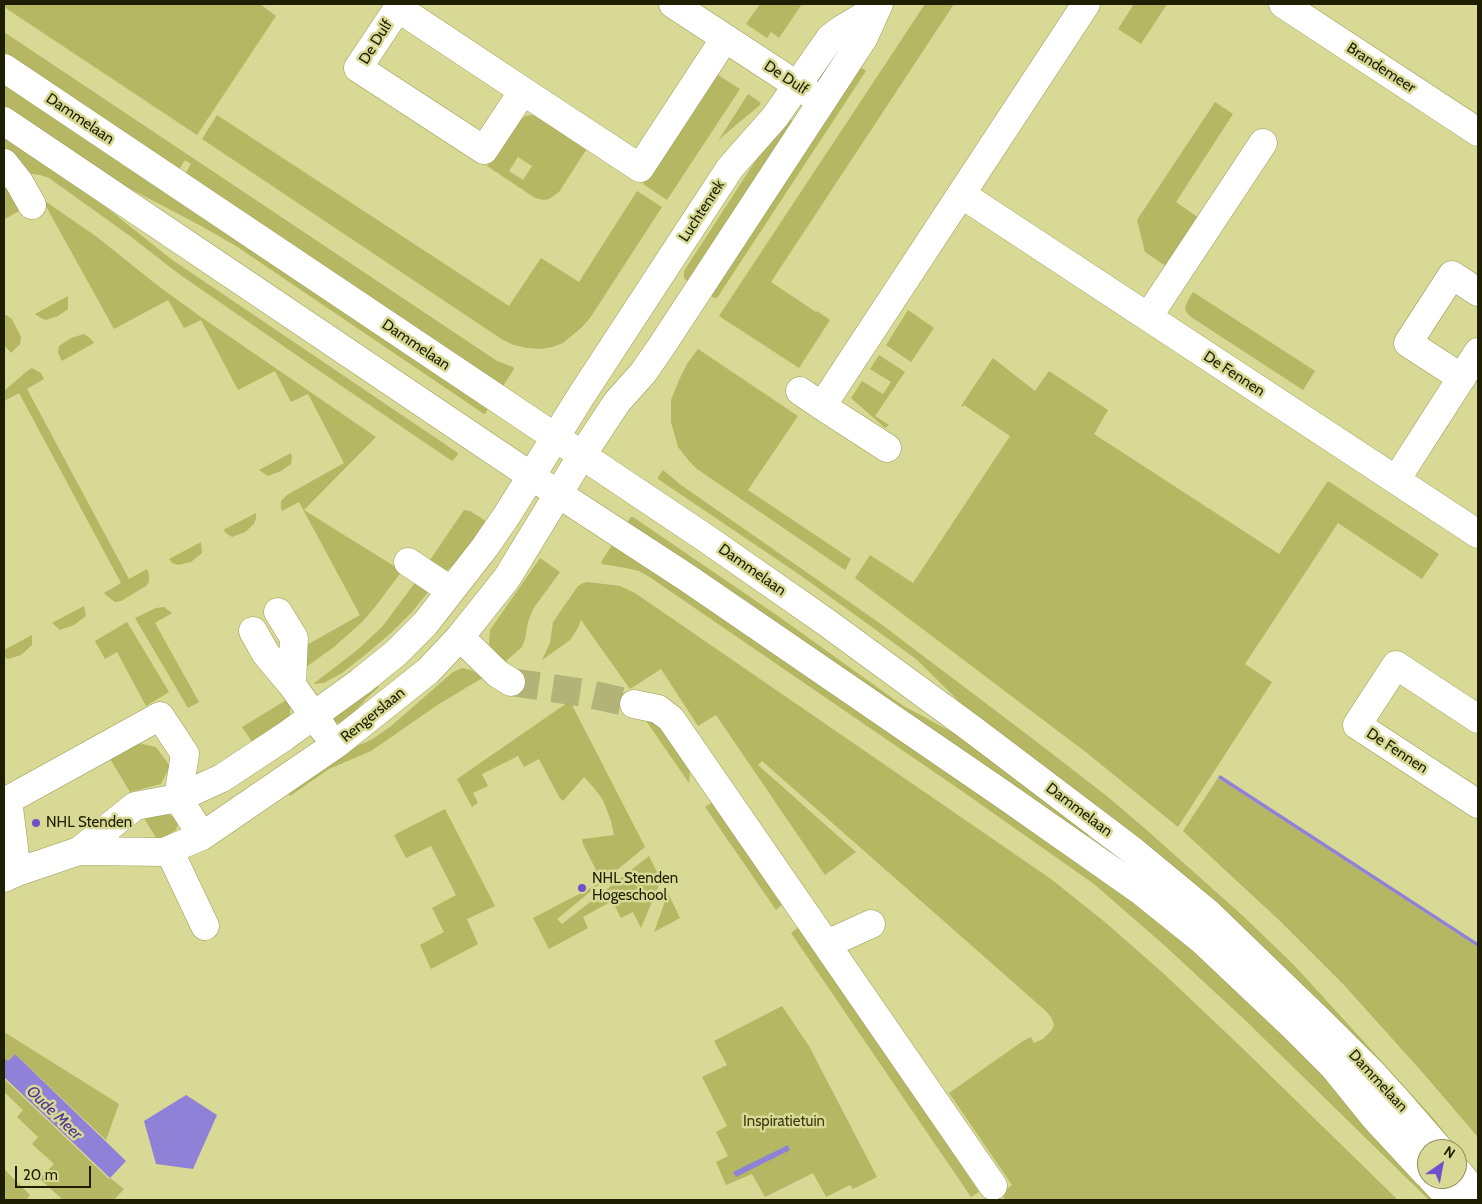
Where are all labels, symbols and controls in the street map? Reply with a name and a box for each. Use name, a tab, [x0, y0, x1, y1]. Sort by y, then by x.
street label: De Dulf	[355, 16, 397, 68]
street label: Brandemeer	[1343, 39, 1419, 97]
street label: De Dulf	[761, 57, 811, 99]
street label: Dammelaan	[43, 90, 117, 148]
street label: Luchtenrek	[675, 177, 729, 245]
street label: Dammelaan	[379, 316, 453, 374]
street label: De Fennen	[1200, 348, 1268, 400]
street label: Dammelaan	[715, 540, 789, 600]
street label: Rengerslaan	[337, 684, 409, 746]
street label: De Fennen	[1363, 725, 1431, 777]
street label: Dammelaan	[1042, 779, 1116, 841]
place label: NHL Stenden	[46, 814, 132, 832]
marker: NHL Stenden	[30, 817, 42, 829]
place label: NHL Stenden Hogeschool	[592, 870, 678, 905]
marker: NHL Stenden Hogeschool	[576, 882, 588, 894]
street label: Dammelaan	[1345, 1046, 1411, 1116]
water label: Oude Meer	[22, 1082, 86, 1144]
park label: Inspiratietuin	[743, 1113, 825, 1131]
north arrow	[1417, 1139, 1467, 1189]
text: N	[1441, 1142, 1459, 1163]
scale bar	[18, 1156, 94, 1188]
text: 20 m	[23, 1166, 58, 1184]

